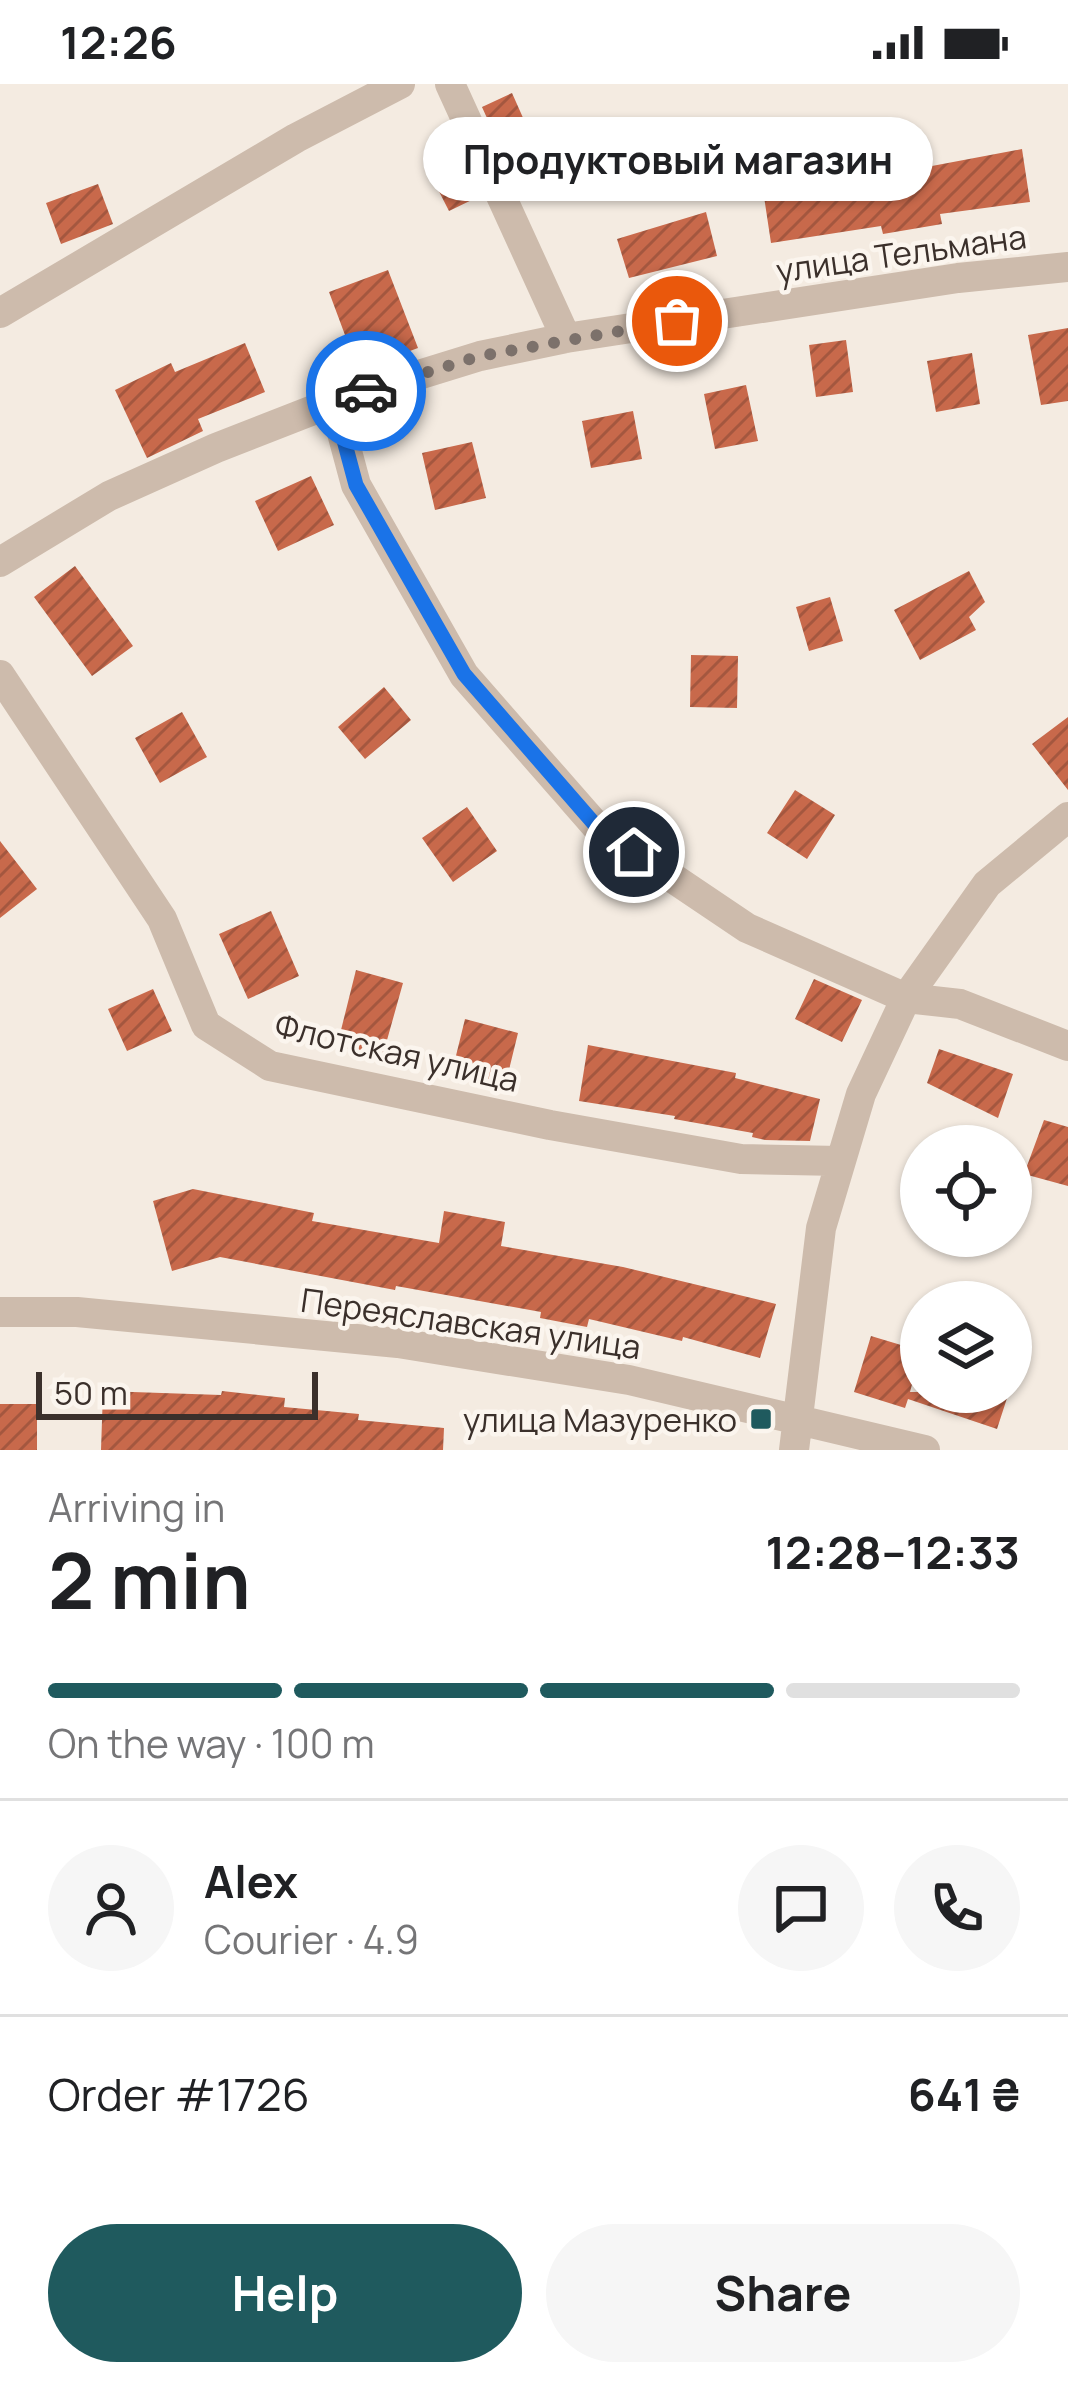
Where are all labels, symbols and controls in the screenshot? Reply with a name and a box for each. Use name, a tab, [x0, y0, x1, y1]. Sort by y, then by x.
text: 12:26	[60, 11, 177, 73]
callout: Продуктовый магазин	[422, 117, 932, 201]
text: Продуктовый магазин	[463, 132, 893, 186]
street label: улица Тельмана	[773, 213, 1029, 293]
pin	[626, 270, 728, 372]
icon: bag	[644, 288, 710, 354]
courier	[306, 331, 426, 451]
icon: car	[333, 358, 399, 424]
pin	[583, 801, 685, 903]
icon: home	[601, 819, 667, 885]
street label: Флотская улица	[271, 1002, 523, 1102]
map controls	[900, 1125, 1032, 1413]
button: locate	[900, 1125, 1032, 1257]
street label: Переяславская улица	[298, 1277, 644, 1369]
button: layers	[900, 1281, 1032, 1413]
scale bar	[36, 1366, 318, 1419]
text: 50 m	[54, 1370, 128, 1415]
place label: улица Мазуренко	[463, 1397, 737, 1442]
marker: улица Мазуренко	[748, 1406, 774, 1432]
text: Arriving in	[48, 1480, 225, 1534]
text: 12:28–12:33	[765, 1521, 1020, 1583]
text: 2 min	[48, 1526, 251, 1632]
text: On the way · 100 m	[48, 1716, 375, 1770]
button: person	[48, 1845, 174, 1971]
button: chat	[738, 1845, 864, 1971]
button: phone	[894, 1845, 1020, 1971]
text: Alex	[204, 1850, 298, 1912]
text: Courier · 4.9	[204, 1912, 419, 1966]
text: Order #1726	[48, 2063, 310, 2125]
text: 641 ₴	[908, 2063, 1020, 2125]
button: Help	[48, 2224, 522, 2362]
button: Share	[546, 2224, 1020, 2362]

